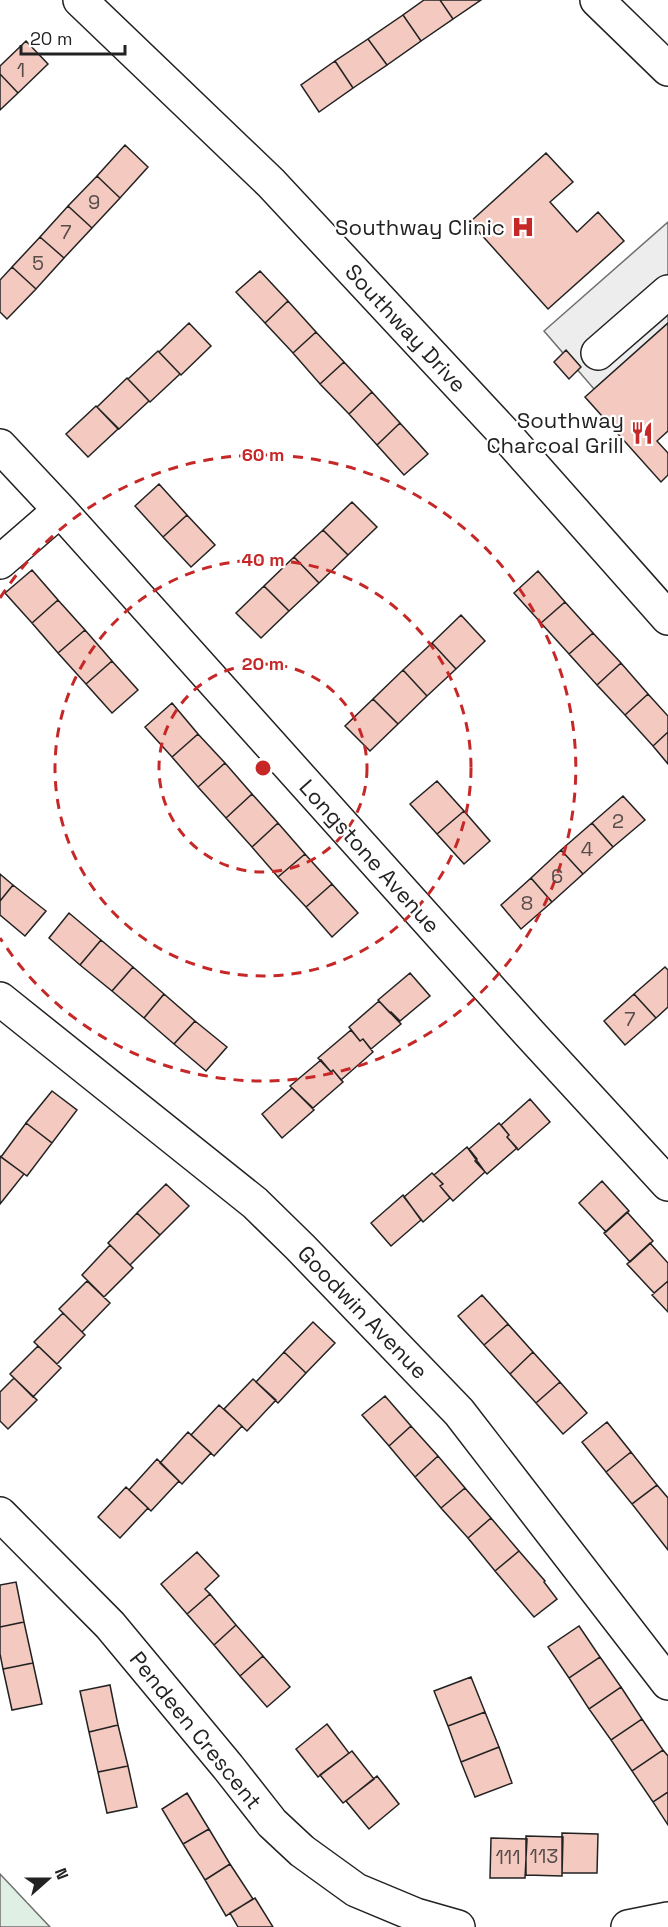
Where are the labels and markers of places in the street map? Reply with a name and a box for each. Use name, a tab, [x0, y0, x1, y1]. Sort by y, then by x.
place label: Southway Clinic	[335, 213, 505, 241]
hospital icon: Southway Clinic	[510, 214, 536, 240]
place label: Southway Charcoal Grill	[486, 406, 624, 459]
restaurant icon: Southway Charcoal Grill	[629, 420, 655, 446]
centre of rings	[253, 758, 273, 778]

